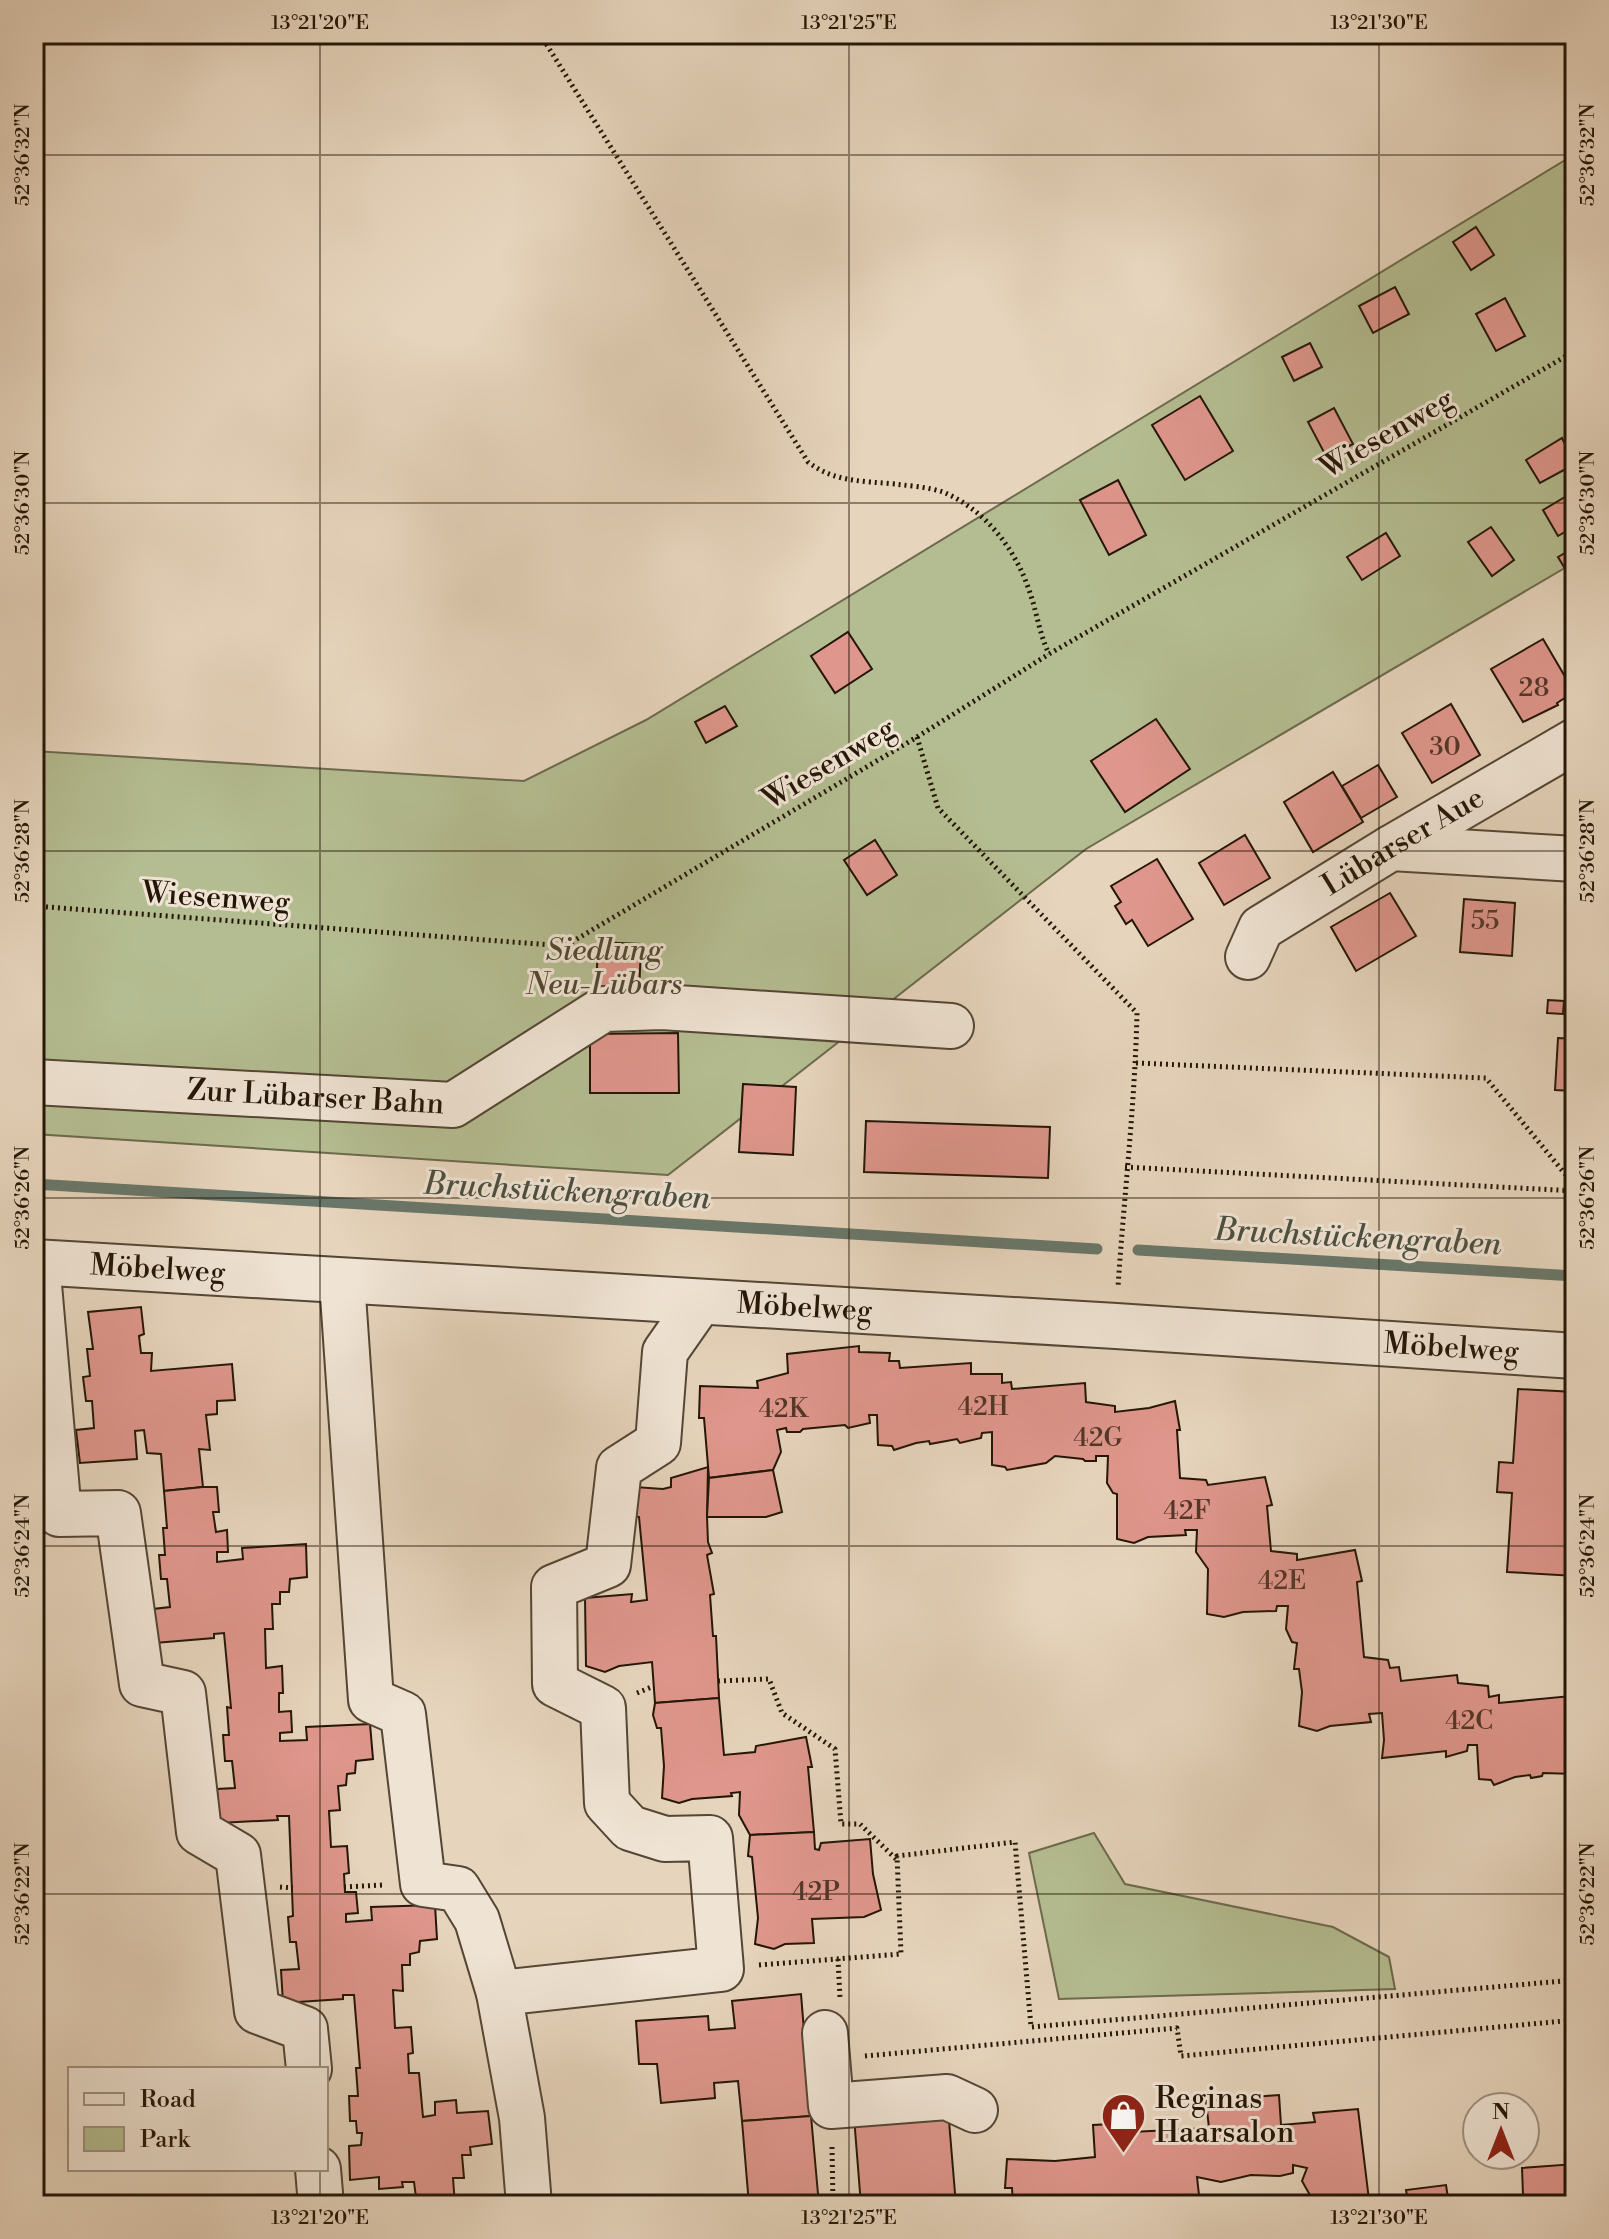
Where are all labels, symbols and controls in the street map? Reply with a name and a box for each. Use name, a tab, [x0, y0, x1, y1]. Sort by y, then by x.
text: 13°21'20"E	[271, 11, 369, 36]
text: 13°21'25"E	[801, 11, 897, 36]
text: 13°21'30"E	[1330, 11, 1428, 36]
text: 52°36'32"N	[11, 104, 36, 206]
text: 52°36'32"N	[1576, 104, 1601, 206]
street label: Wiesenweg	[1312, 380, 1461, 488]
text: 52°36'30"N	[11, 451, 36, 555]
text: 52°36'30"N	[1576, 451, 1601, 555]
house number: 28	[1519, 672, 1549, 704]
street label: Wiesenweg	[755, 709, 903, 819]
house number: 30	[1429, 731, 1461, 763]
street label: Lübarser Aue	[1315, 779, 1491, 905]
text: 52°36'28"N	[11, 799, 36, 903]
text: 52°36'28"N	[1576, 799, 1601, 903]
street label: Wiesenweg	[140, 874, 292, 922]
house number: 55	[1471, 905, 1499, 937]
park label: Siedlung Neu-Lübars	[525, 932, 682, 1004]
street label: Zur Lübarser Bahn	[186, 1071, 445, 1123]
text: 52°36'26"N	[11, 1146, 36, 1250]
text: 52°36'26"N	[1576, 1146, 1601, 1250]
water label: Bruchstückengraben	[421, 1163, 713, 1219]
water label: Bruchstückengraben	[1212, 1209, 1504, 1265]
street label: Möbelweg	[89, 1246, 227, 1292]
street label: Möbelweg	[736, 1285, 874, 1331]
street label: Möbelweg	[1382, 1325, 1521, 1371]
house number: 42H	[957, 1391, 1009, 1423]
house number: 42K	[758, 1393, 810, 1425]
house number: 42G	[1073, 1422, 1123, 1454]
text: 52°36'24"N	[11, 1494, 36, 1598]
text: 52°36'24"N	[1576, 1494, 1601, 1598]
house number: 42F	[1163, 1495, 1211, 1527]
house number: 42E	[1258, 1565, 1306, 1597]
house number: 42C	[1445, 1705, 1493, 1737]
text: 52°36'22"N	[11, 1842, 36, 1945]
text: 52°36'22"N	[1576, 1842, 1601, 1945]
house number: 42P	[792, 1876, 840, 1908]
legend	[68, 2067, 328, 2171]
place label: Reginas Haarsalon	[1155, 2080, 1294, 2152]
text: Road	[140, 2085, 196, 2115]
north arrow	[1461, 2091, 1541, 2171]
shop icon: Reginas Haarsalon	[1100, 2092, 1148, 2155]
text: N	[1492, 2099, 1510, 2126]
text: Park	[140, 2125, 191, 2155]
text: 13°21'20"E	[271, 2206, 369, 2231]
text: 13°21'25"E	[801, 2206, 897, 2231]
text: 13°21'30"E	[1330, 2206, 1428, 2231]

